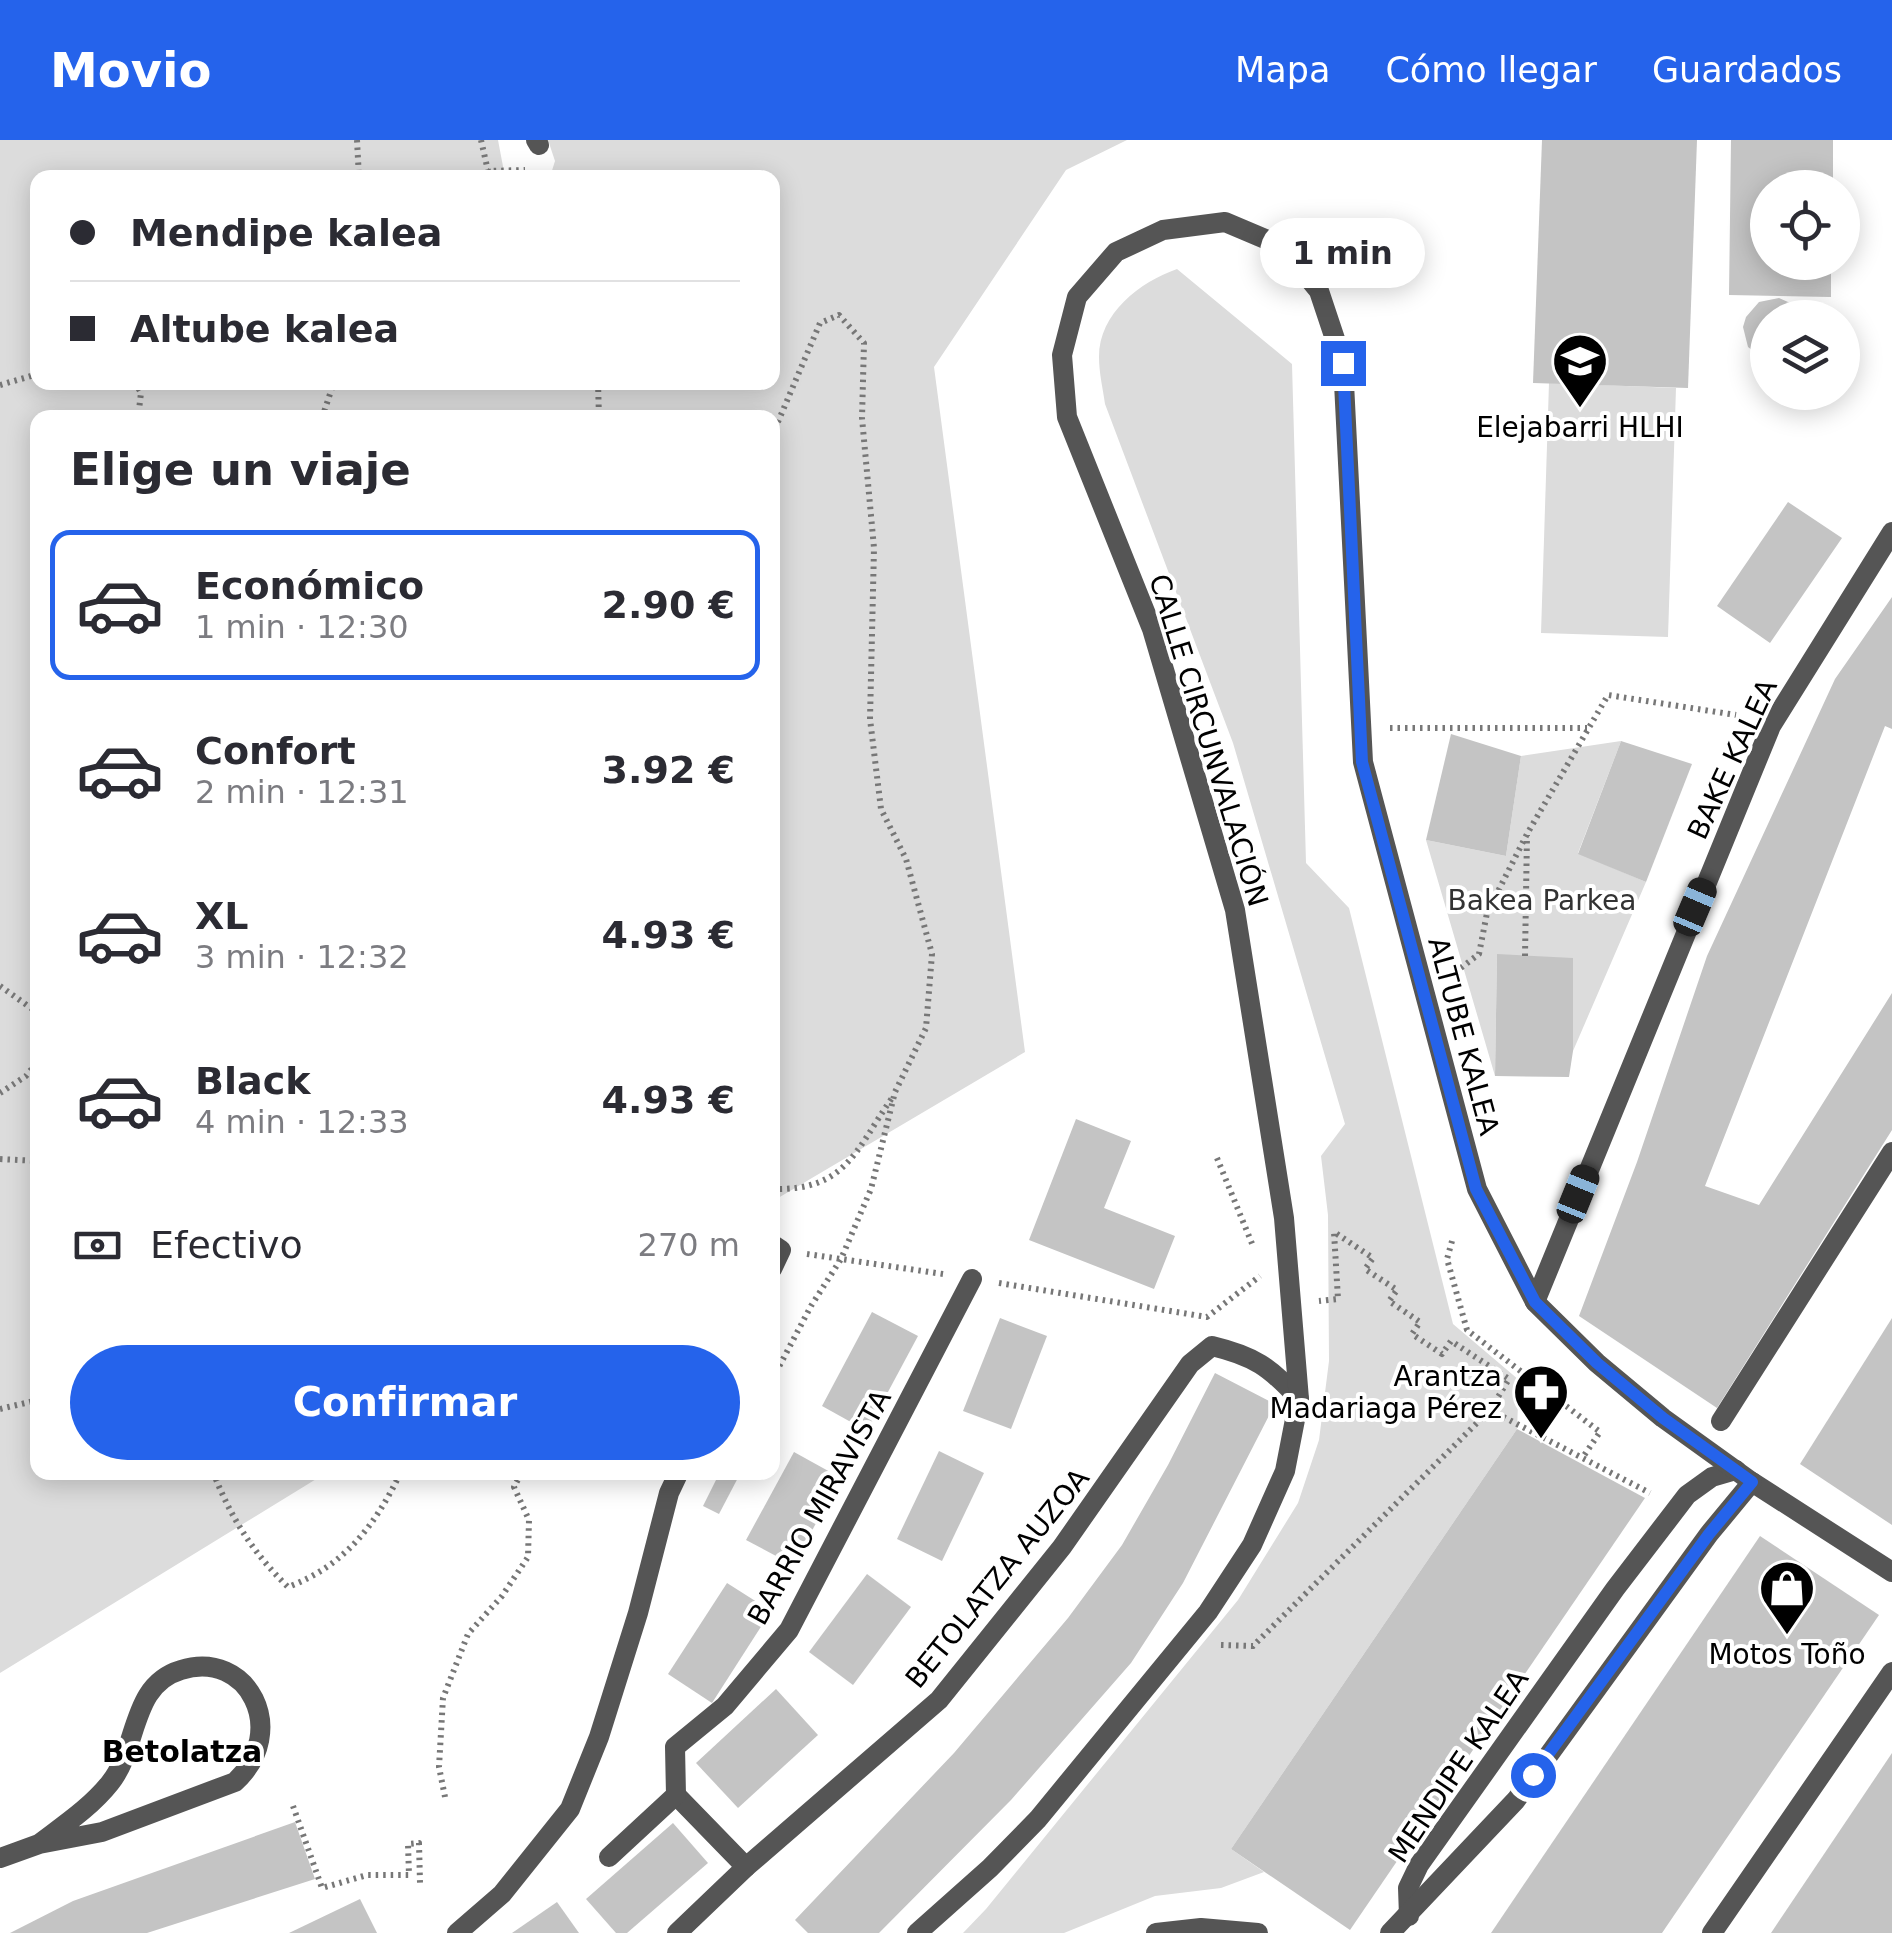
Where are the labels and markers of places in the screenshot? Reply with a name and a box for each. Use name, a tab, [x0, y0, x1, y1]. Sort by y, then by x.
school or university icon: Elejabarri HLHI	[1550, 331, 1610, 410]
place label: Elejabarri HLHI	[1476, 411, 1684, 444]
place label: Arantza Madariaga Pérez	[1270, 1360, 1502, 1425]
pharmacy icon: Arantza Madariaga Pérez	[1511, 1362, 1571, 1441]
shop icon: Motos Toño	[1757, 1558, 1817, 1637]
place label: Motos Toño	[1708, 1638, 1866, 1671]

